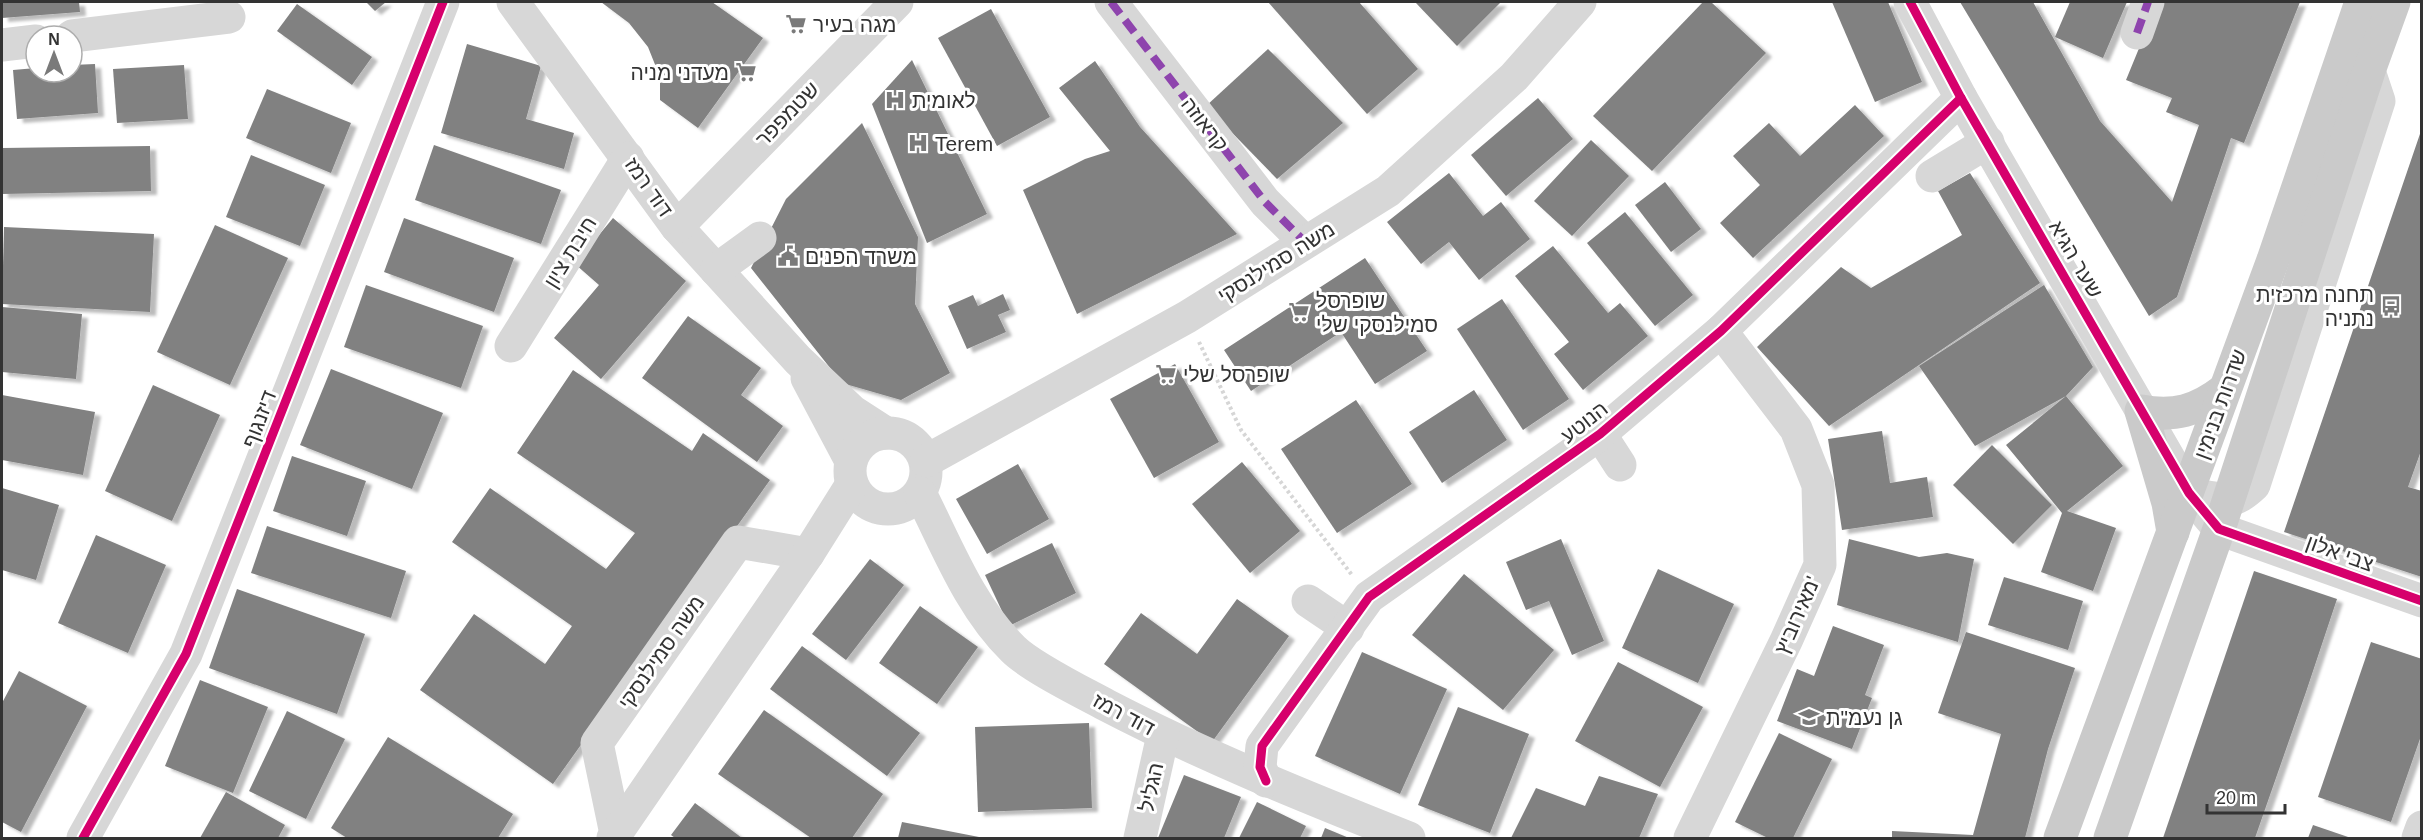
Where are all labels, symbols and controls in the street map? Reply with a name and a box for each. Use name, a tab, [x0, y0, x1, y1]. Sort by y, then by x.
supermarket icon: מגה בעיר	[784, 12, 808, 36]
place label: מגה בעיר	[813, 13, 897, 36]
north arrow	[24, 24, 84, 84]
text: N	[48, 31, 60, 48]
supermarket icon: מעדני מניה	[734, 60, 758, 84]
place label: מעדני מניה	[631, 61, 729, 84]
street label: שטמפפר	[751, 77, 823, 151]
hospital icon: לאומית	[883, 88, 907, 112]
place label: לאומית	[912, 89, 976, 112]
street label: קראוזה	[1177, 93, 1233, 155]
hospital icon: Terem	[906, 131, 930, 155]
place label: Terem	[935, 132, 993, 155]
street label: דוד רמז	[621, 153, 678, 221]
street label: חיבת ציון	[539, 212, 601, 292]
street label: שער הגיא	[2045, 216, 2107, 302]
street label: משה סמילנסקי	[1213, 217, 1339, 307]
public building icon: משרד הפנים	[776, 244, 800, 268]
place label: משרד הפנים	[805, 245, 917, 268]
place label: תחנה מרכזית נתניה	[2256, 283, 2374, 330]
place label: שופרסל סמילנסקי שלי	[1316, 289, 1438, 336]
bus stop icon: תחנה מרכזית נתניה	[2379, 294, 2403, 318]
supermarket icon: שופרסל סמילנסקי שלי	[1287, 300, 1311, 324]
street label: שדרות בנימין	[2190, 346, 2250, 462]
supermarket icon: שופרסל שלי	[1154, 362, 1178, 386]
place label: שופרסל שלי	[1183, 363, 1290, 386]
street label: דיזנגוף	[238, 387, 281, 451]
street label: הנוטע	[1556, 397, 1612, 447]
street label: צבי אלון	[2303, 530, 2377, 576]
street label: מאירוביץ'	[1770, 573, 1824, 657]
street label: משה סמילנסקי	[613, 591, 709, 713]
street label: דוד רמז	[1089, 688, 1159, 740]
school or university icon: גן נעמ"ת	[1797, 705, 1821, 729]
place label: גן נעמ"ת	[1826, 706, 1903, 729]
street label: הגליל	[1135, 760, 1167, 814]
scale bar	[2207, 777, 2285, 815]
text: 20 m	[2216, 788, 2256, 808]

